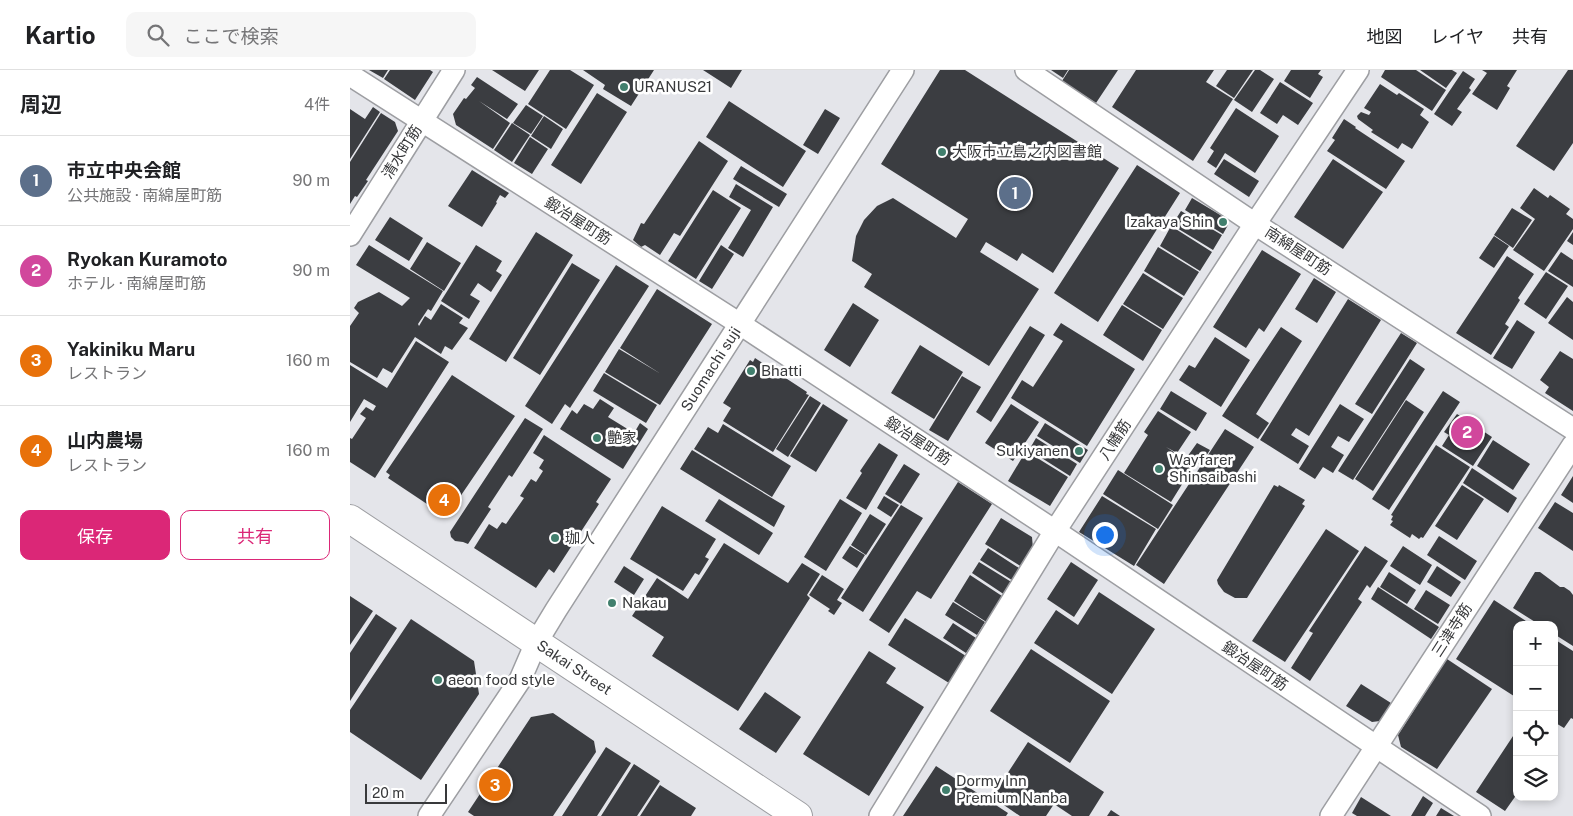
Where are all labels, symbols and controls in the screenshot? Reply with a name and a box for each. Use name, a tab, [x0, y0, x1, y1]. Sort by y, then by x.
search box	[126, 12, 476, 57]
text: Kartio	[25, 21, 96, 49]
icon: search	[144, 21, 172, 49]
text: ここで検索	[184, 25, 279, 47]
text: 地図	[1367, 26, 1403, 47]
text: レイヤ	[1431, 26, 1484, 47]
text: 共有	[1512, 26, 1548, 47]
place label: URANUS21	[634, 78, 712, 95]
marker: URANUS21	[618, 81, 630, 93]
text: 周辺	[20, 92, 62, 117]
text: 4件	[304, 95, 330, 114]
street label: 清水町筋	[378, 122, 425, 182]
place label: 大阪市立島之内図書館	[952, 143, 1102, 160]
marker: 大阪市立島之内図書館	[936, 146, 948, 158]
text: 市立中央会館	[67, 159, 181, 181]
text: 1	[33, 171, 39, 190]
text: 90 m	[293, 171, 330, 190]
pin: 1	[999, 174, 1031, 212]
text: 公共施設 · 南綿屋町筋	[67, 186, 222, 205]
street label: 鍛冶屋町筋	[542, 193, 615, 248]
place label: Izakaya Shin	[1126, 213, 1213, 230]
marker: Izakaya Shin	[1217, 216, 1229, 228]
street label: 南綿屋町筋	[1262, 223, 1334, 278]
text: Ryokan Kuramoto	[67, 248, 227, 270]
text: 2	[31, 261, 41, 280]
text: 90 m	[293, 261, 330, 280]
text: ホテル · 南綿屋町筋	[67, 274, 206, 293]
street label: Suomachi suji	[677, 323, 744, 414]
text: Yakiniku Maru	[67, 338, 195, 360]
text: 3	[31, 351, 41, 370]
text: 160 m	[286, 351, 330, 370]
place label: Bhatti	[761, 362, 802, 379]
text: レストラン	[67, 364, 147, 383]
marker: Bhatti	[745, 365, 757, 377]
street label: 鍛冶屋町筋	[882, 413, 954, 468]
pin: 2	[1451, 413, 1483, 451]
street label: 八幡筋	[1095, 416, 1134, 463]
text: 山内農場	[67, 429, 143, 451]
place label: 艶家	[607, 429, 637, 446]
marker: 艶家	[591, 432, 603, 444]
text: 4	[31, 441, 41, 460]
text: 160 m	[286, 441, 330, 460]
place label: Sukiyanen	[996, 442, 1069, 459]
marker: Sukiyanen	[1073, 445, 1085, 457]
place label: Wayfarer Shinsaibashi	[1169, 451, 1257, 485]
text: レストラン	[67, 456, 147, 475]
marker: Wayfarer Shinsaibashi	[1153, 463, 1165, 475]
pin: 4	[428, 481, 460, 519]
button: 保存	[20, 510, 170, 560]
button: 共有	[180, 510, 330, 560]
your location	[1092, 522, 1118, 548]
place label: 珈人	[565, 529, 595, 546]
marker: 珈人	[549, 532, 561, 544]
place label: Nakau	[622, 594, 667, 611]
marker: Nakau	[606, 597, 618, 609]
street label: 三津寺筋	[1428, 600, 1475, 660]
map controls	[1513, 621, 1558, 801]
button: +	[1513, 621, 1558, 666]
street label: Sakai Street	[534, 636, 615, 698]
street label: 鍛冶屋町筋	[1219, 638, 1291, 694]
button: −	[1513, 666, 1558, 711]
place label: aeon food style	[448, 671, 555, 688]
marker: aeon food style	[432, 674, 444, 686]
button: locate	[1513, 711, 1558, 756]
button: layers	[1513, 756, 1558, 801]
pin: 3	[479, 766, 511, 804]
place label: Dormy Inn Premium Nanba	[956, 772, 1067, 806]
scale bar	[365, 781, 448, 804]
marker: Dormy Inn Premium Nanba	[940, 784, 952, 796]
text: 20 m	[372, 785, 404, 801]

